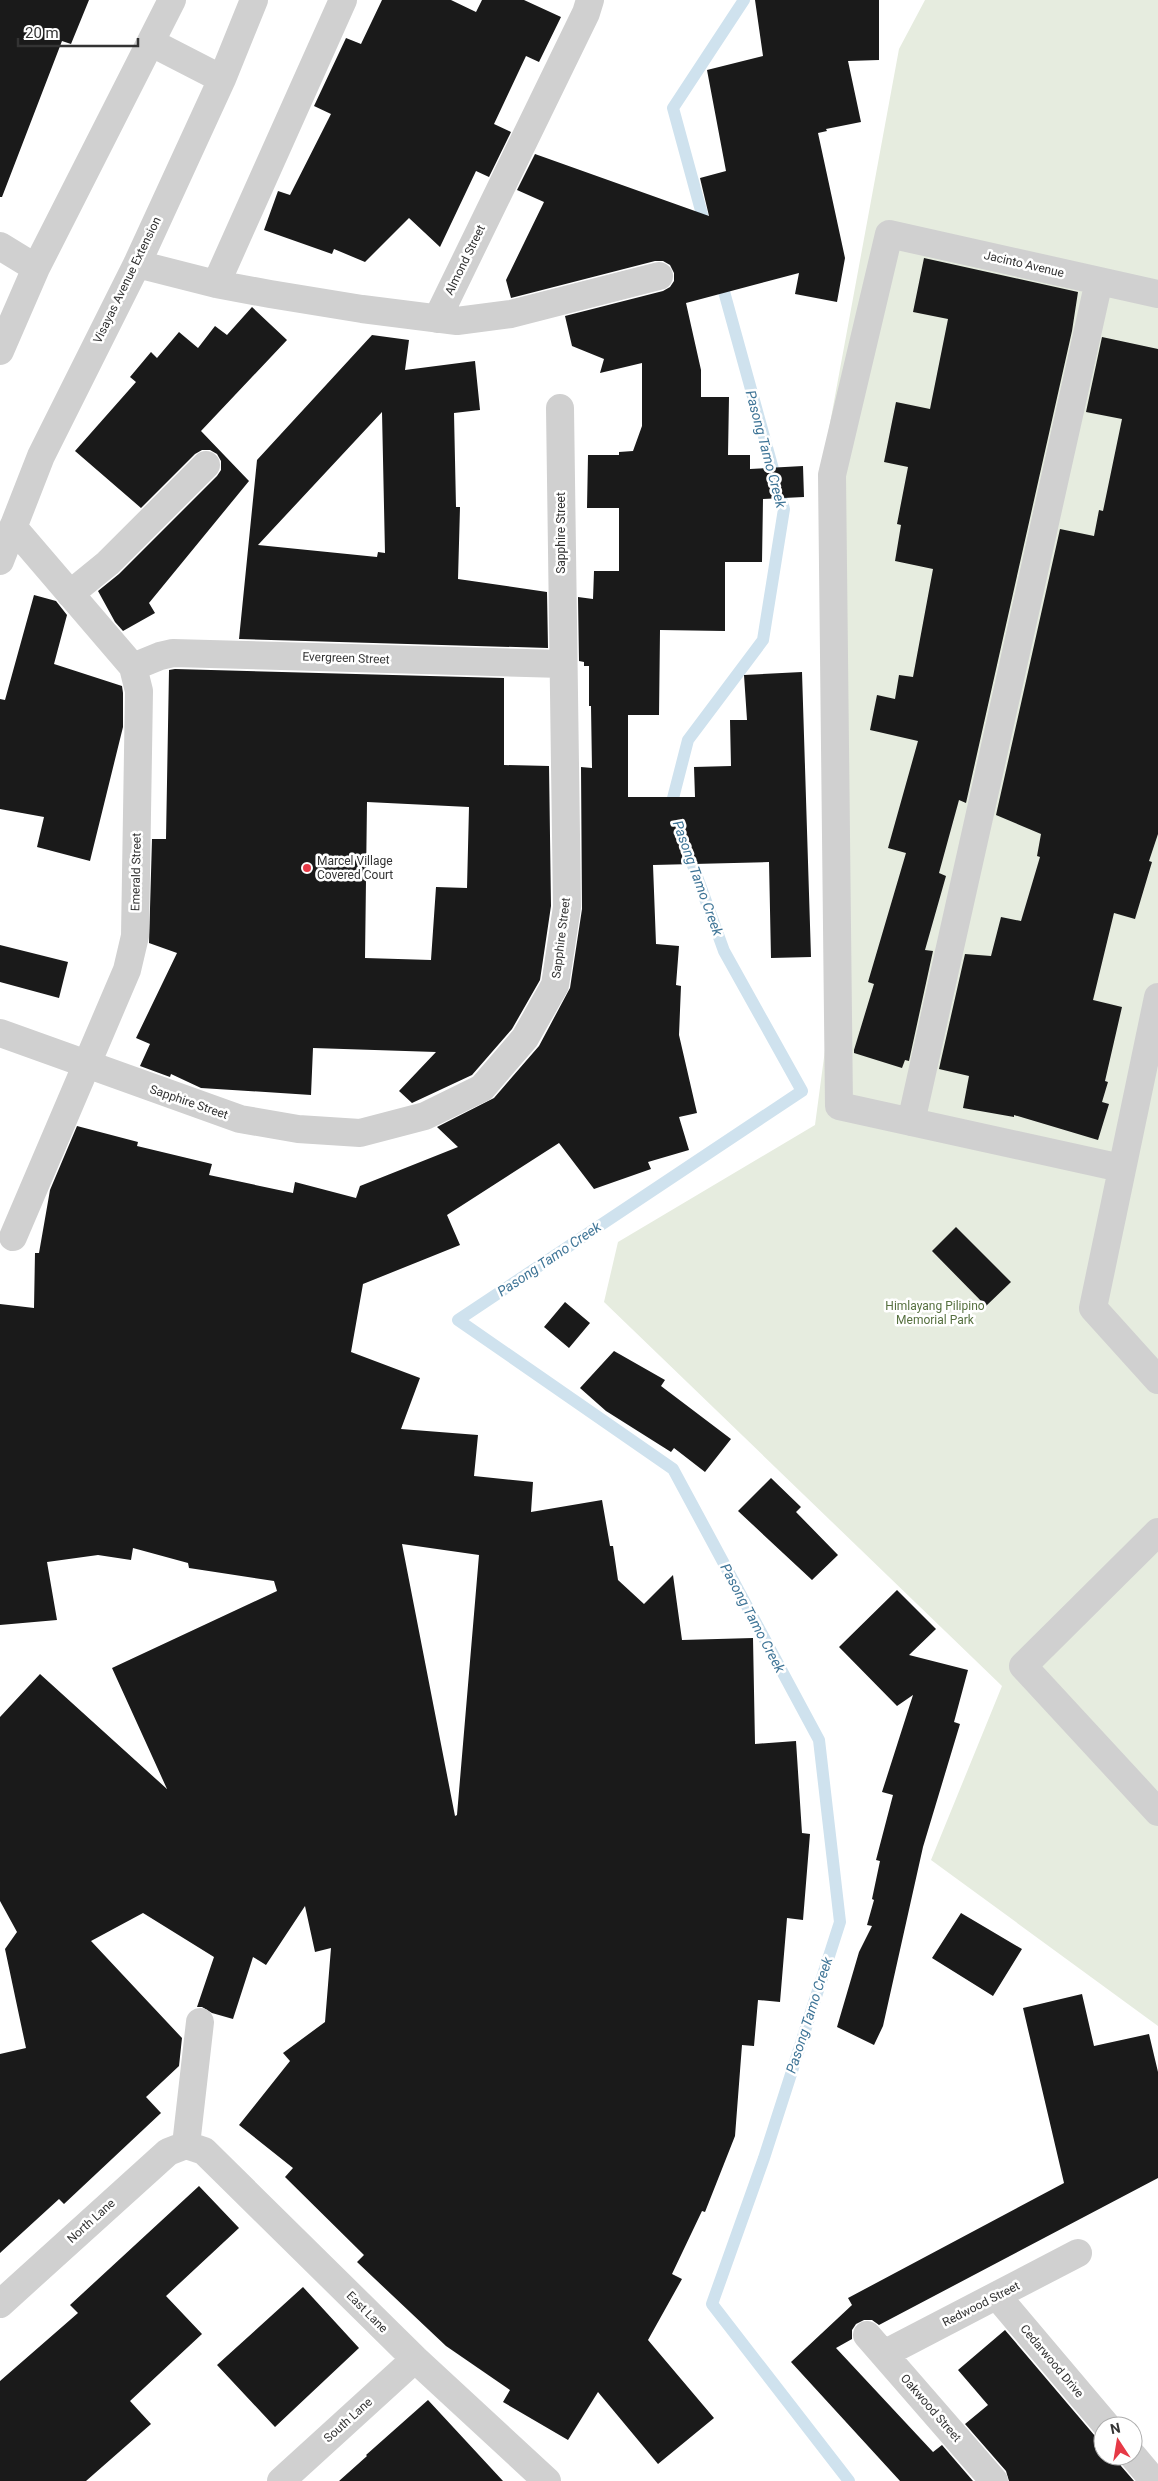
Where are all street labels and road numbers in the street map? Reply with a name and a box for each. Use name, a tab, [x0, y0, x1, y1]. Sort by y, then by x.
street label: Visayas Avenue Extension	[90, 214, 164, 346]
street label: Almond Street	[442, 223, 488, 297]
street label: Jacinto Avenue	[983, 248, 1065, 280]
street label: Sapphire Street	[554, 492, 568, 574]
street label: Evergreen Street	[302, 649, 390, 667]
street label: Emerald Street	[128, 833, 144, 911]
street label: Sapphire Street	[549, 897, 573, 979]
street label: Sapphire Street	[148, 1082, 230, 1122]
street label: North Lane	[64, 2196, 118, 2246]
street label: Redwood Street	[940, 2279, 1022, 2329]
street label: East Lane	[344, 2289, 390, 2335]
street label: Cedarwood Drive	[1017, 2322, 1087, 2400]
street label: Oakwood Street	[898, 2371, 964, 2445]
street label: South Lane	[321, 2395, 375, 2445]

